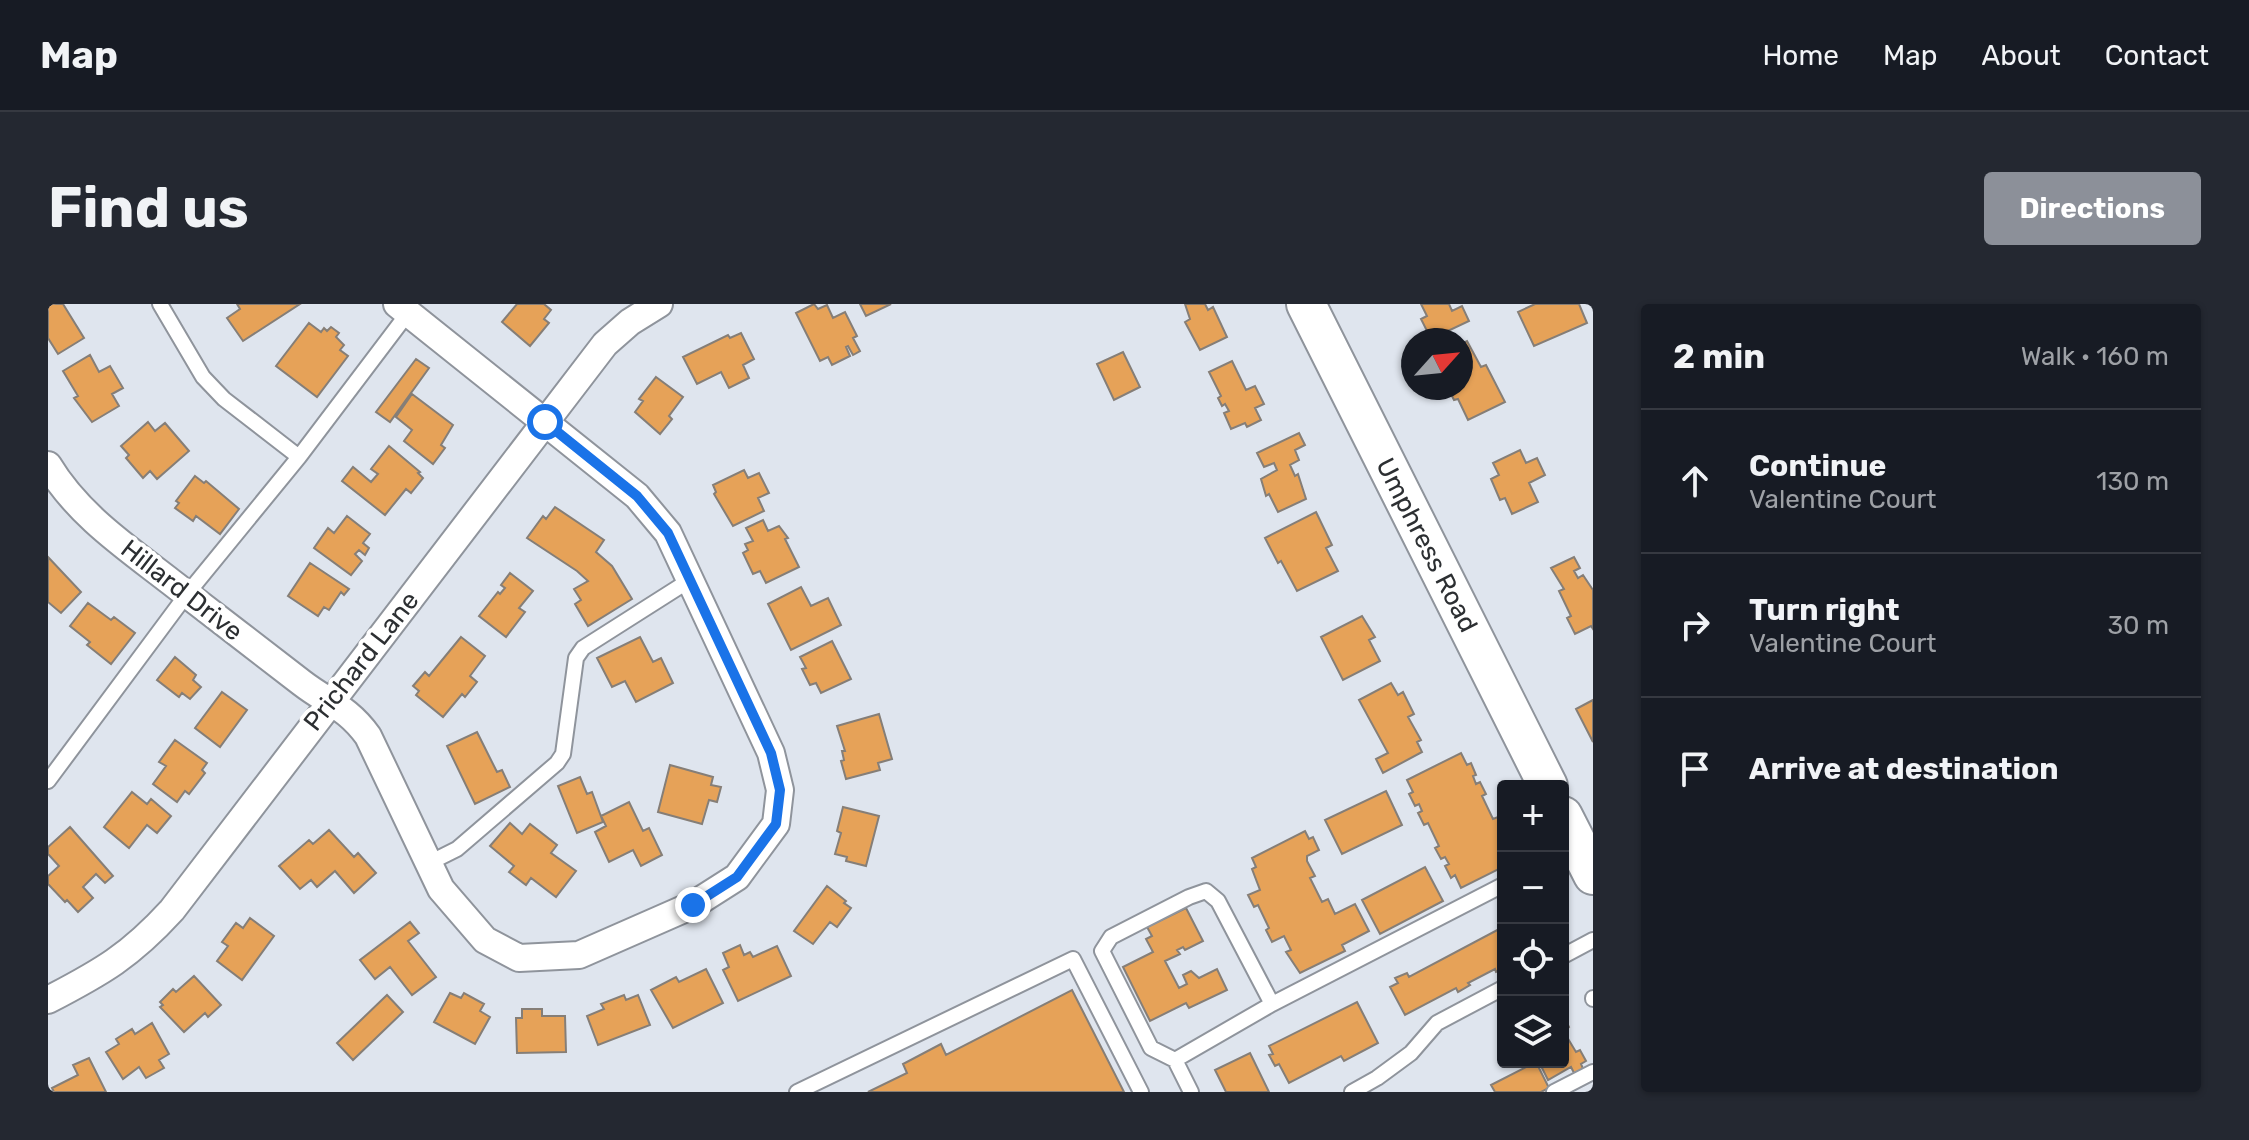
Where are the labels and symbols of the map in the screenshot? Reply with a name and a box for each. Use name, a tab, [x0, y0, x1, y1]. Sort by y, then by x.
north arrow	[1401, 328, 1473, 400]
route start	[527, 404, 563, 440]
street label: Umphress Road	[1369, 453, 1484, 638]
street label: Hillard Drive	[115, 533, 249, 648]
street label: Prichard Lane	[297, 586, 425, 737]
route end	[675, 887, 711, 923]

